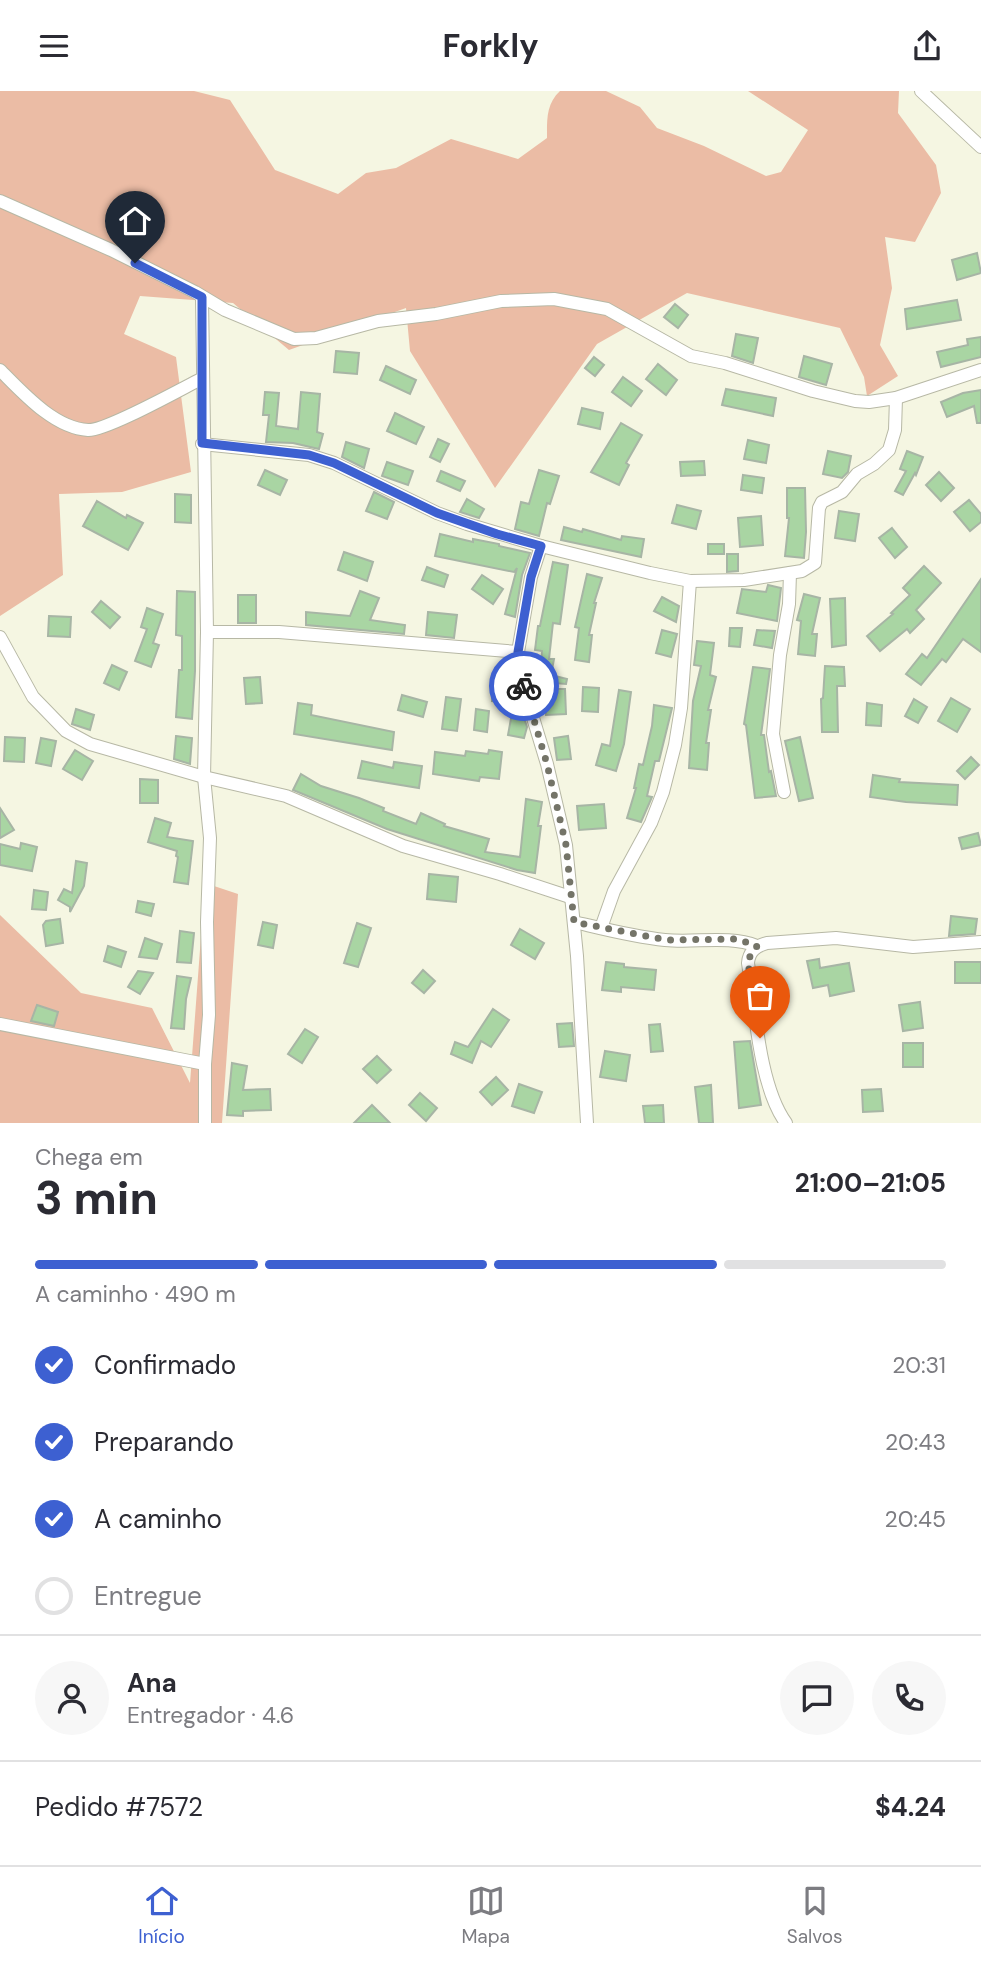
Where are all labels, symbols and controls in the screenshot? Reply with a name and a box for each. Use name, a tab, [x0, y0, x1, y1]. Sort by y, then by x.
text: Forkly	[443, 25, 538, 67]
icon: menu	[35, 27, 73, 65]
icon: share	[908, 27, 946, 65]
pin	[105, 191, 165, 263]
icon: home	[116, 202, 154, 240]
courier	[489, 651, 559, 721]
icon: bike	[505, 667, 543, 705]
pin	[730, 966, 790, 1038]
icon: bag	[741, 977, 779, 1015]
text: Chega em	[35, 1142, 143, 1172]
text: 21:00–21:05	[795, 1166, 946, 1200]
text: 3 min	[35, 1168, 158, 1228]
text: A caminho · 490 m	[35, 1279, 236, 1309]
icon: check	[35, 1346, 73, 1384]
text: Confirmado	[94, 1348, 236, 1382]
text: 20:31	[892, 1350, 946, 1380]
icon: check	[35, 1423, 73, 1461]
text: Preparando	[94, 1425, 234, 1459]
text: 20:43	[885, 1427, 946, 1457]
icon: check	[35, 1500, 73, 1538]
text: A caminho	[94, 1502, 222, 1536]
text: 20:45	[885, 1504, 946, 1534]
text: Entregue	[94, 1579, 202, 1613]
button: person	[35, 1661, 109, 1735]
button: chat	[780, 1661, 854, 1735]
button: phone	[872, 1661, 946, 1735]
text: Ana	[127, 1666, 177, 1700]
text: Entregador · 4.6	[127, 1700, 294, 1730]
text: Pedido #7572	[35, 1790, 203, 1824]
text: $4.24	[875, 1790, 946, 1824]
tab: Início	[138, 1882, 185, 1949]
tab: Mapa	[461, 1882, 510, 1949]
tab: Salvos	[787, 1882, 843, 1949]

